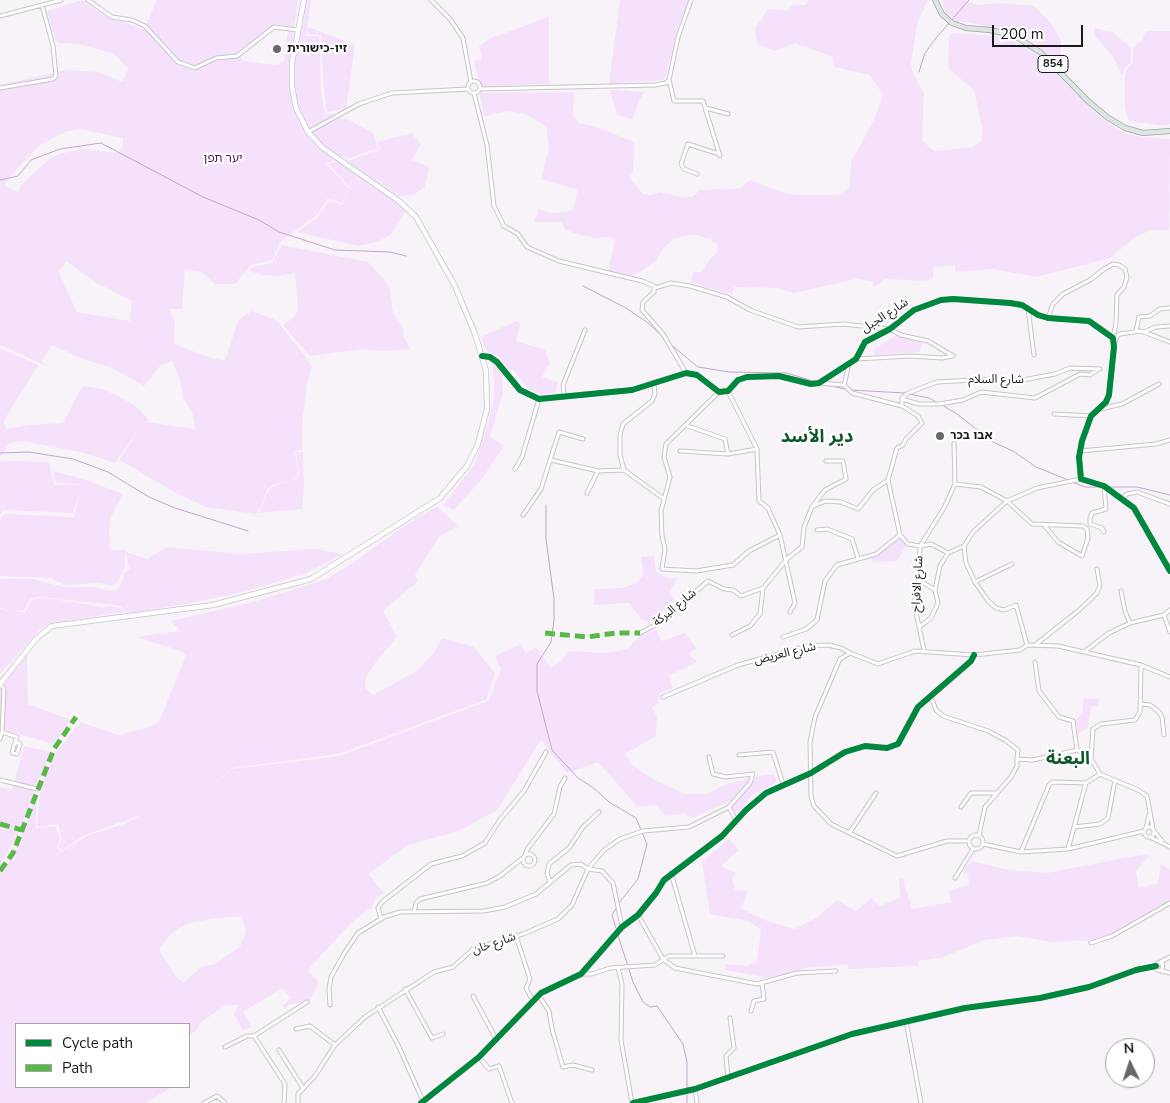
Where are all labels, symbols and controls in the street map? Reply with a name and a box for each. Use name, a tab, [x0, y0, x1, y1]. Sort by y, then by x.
scale bar	[995, 15, 1086, 47]
text: 200 m	[1000, 24, 1044, 44]
place label: זיו-כישורית	[287, 42, 347, 56]
marker: זיו-כישורית	[271, 43, 283, 55]
road number: 854	[1038, 56, 1068, 72]
park label: יער תפן	[203, 152, 243, 166]
street label: شارع الجبل	[859, 296, 911, 336]
street label: شارع السلام	[968, 373, 1024, 387]
district label: دير الأسد	[781, 427, 853, 449]
place label: אבו בכר	[950, 429, 993, 443]
marker: אבו בכר	[934, 430, 946, 442]
street label: شارع الافراح	[909, 555, 927, 613]
street label: شارع البركة	[650, 586, 700, 630]
street label: شارع العريض	[753, 640, 817, 668]
district label: البعنة	[1046, 749, 1090, 771]
street label: شارع خان	[470, 930, 518, 958]
legend	[15, 1023, 190, 1088]
text: Cycle path	[62, 1033, 133, 1053]
north arrow	[1105, 1038, 1155, 1088]
text: N	[1123, 1039, 1135, 1058]
text: Path	[62, 1058, 93, 1078]

